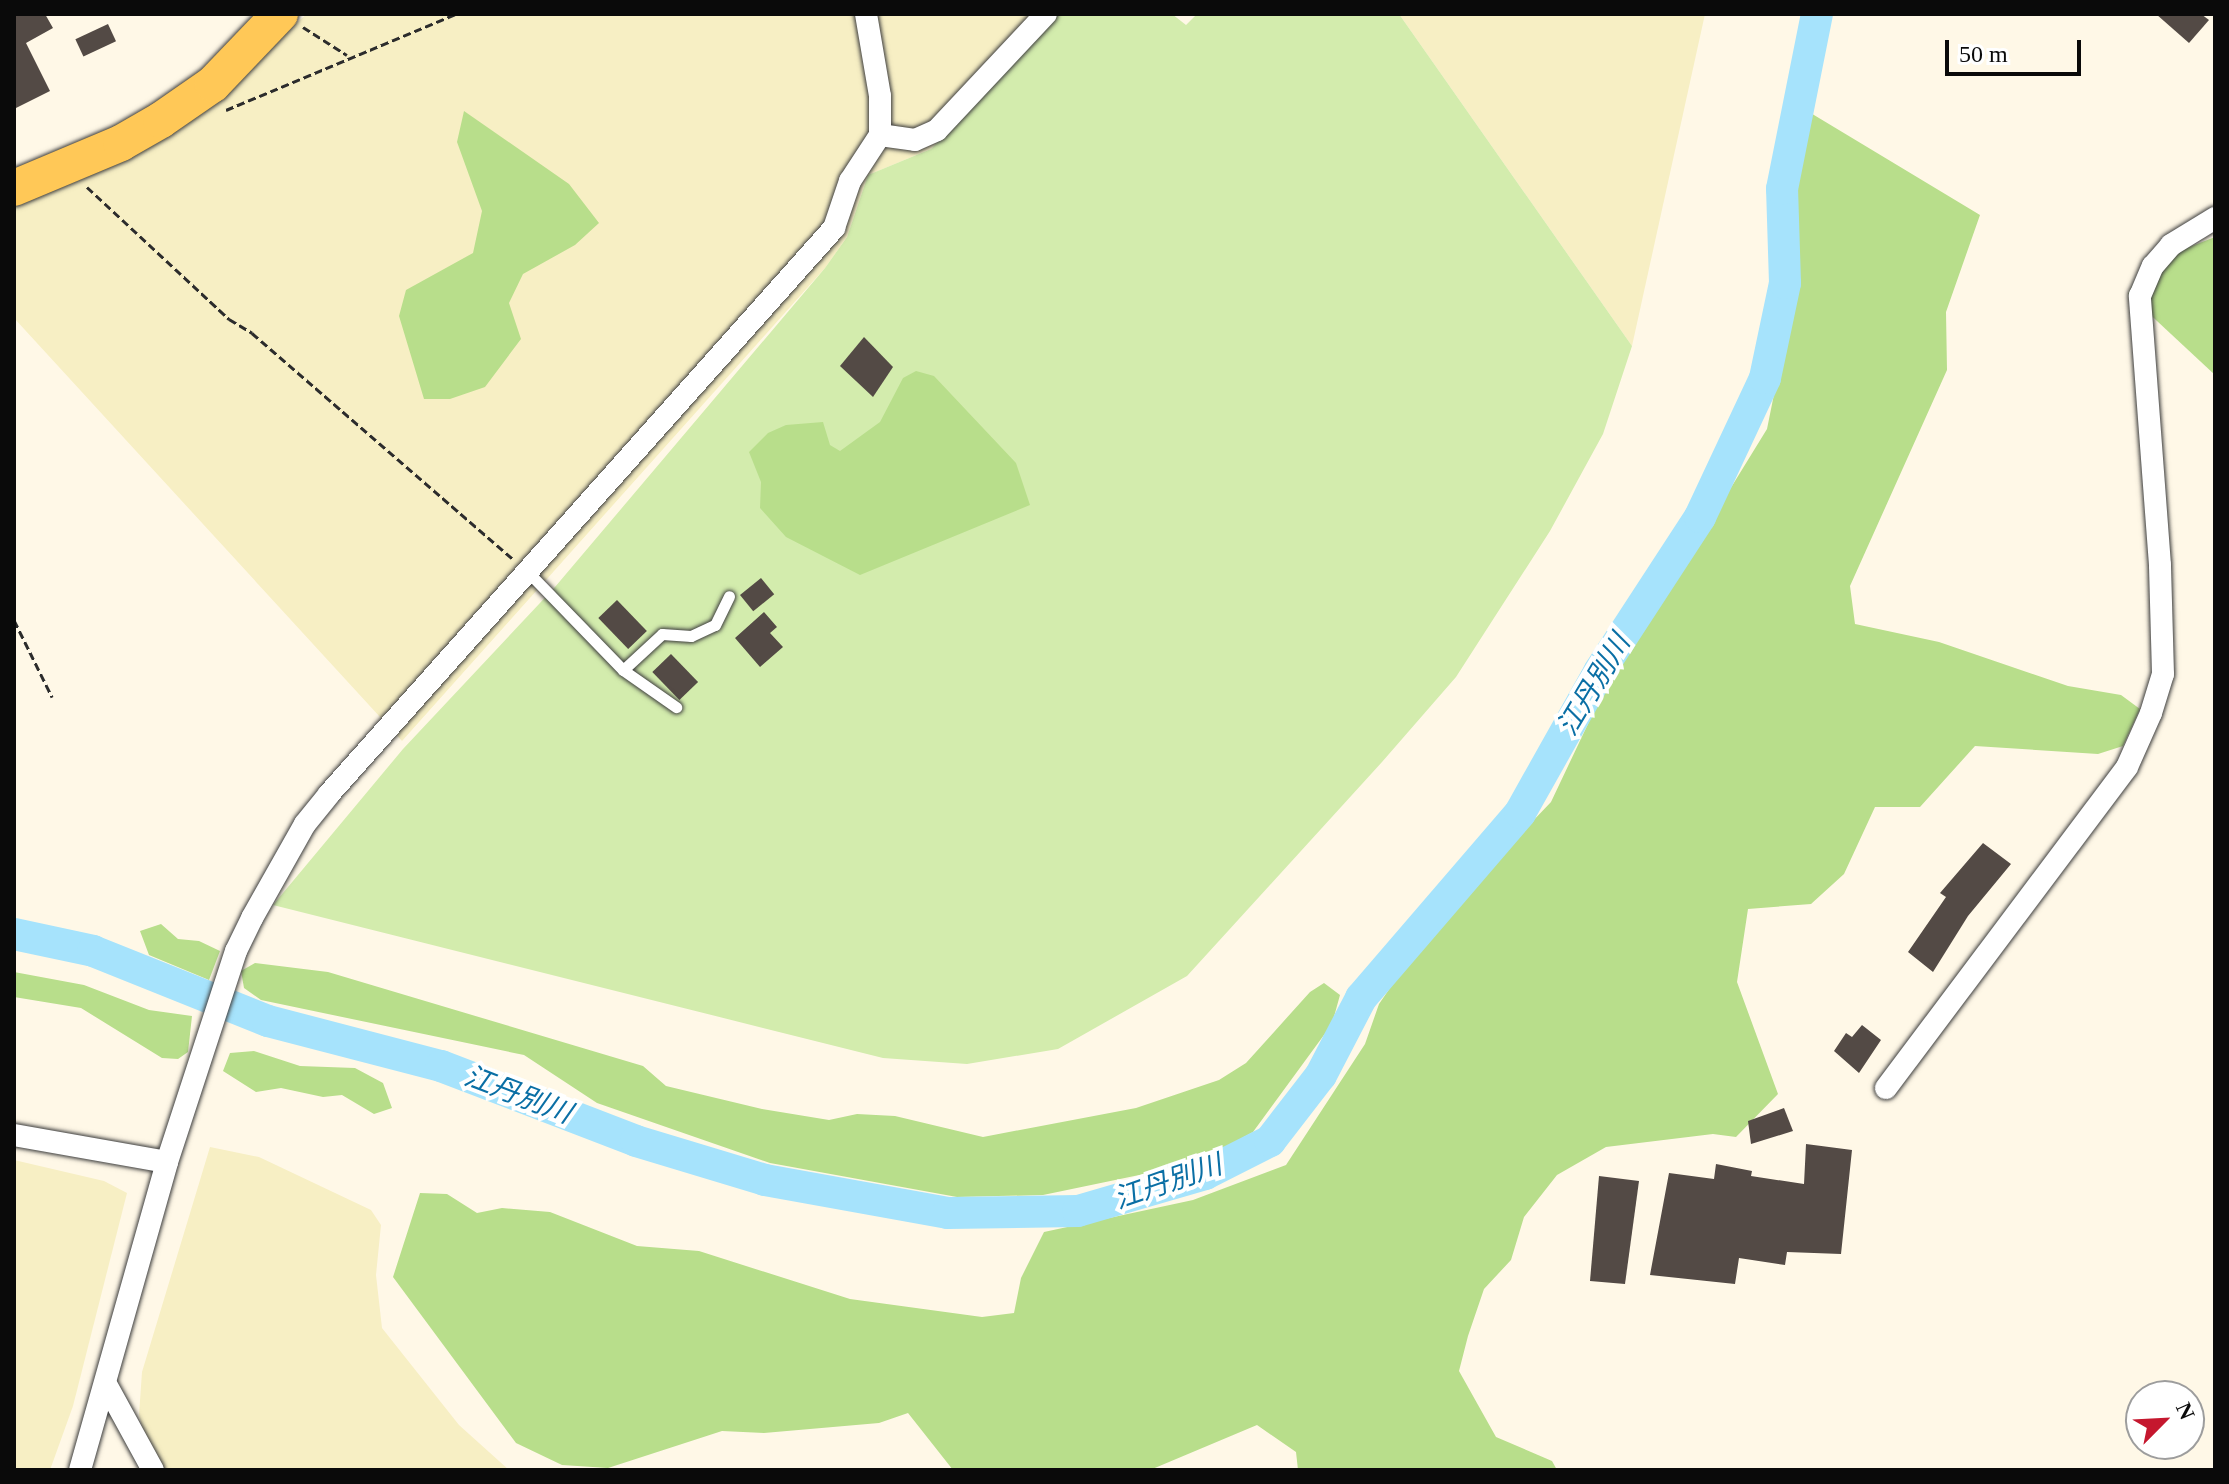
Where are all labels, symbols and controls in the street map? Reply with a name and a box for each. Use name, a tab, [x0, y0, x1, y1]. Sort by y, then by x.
scale bar	[1949, 24, 2085, 74]
text: 50 m	[1959, 41, 2008, 67]
water label: 江丹別川	[1551, 628, 1637, 742]
water label: 江丹別川	[460, 1059, 576, 1131]
water label: 江丹別川	[1110, 1148, 1226, 1216]
north arrow	[2125, 1380, 2205, 1460]
text: N	[2171, 1398, 2200, 1423]

